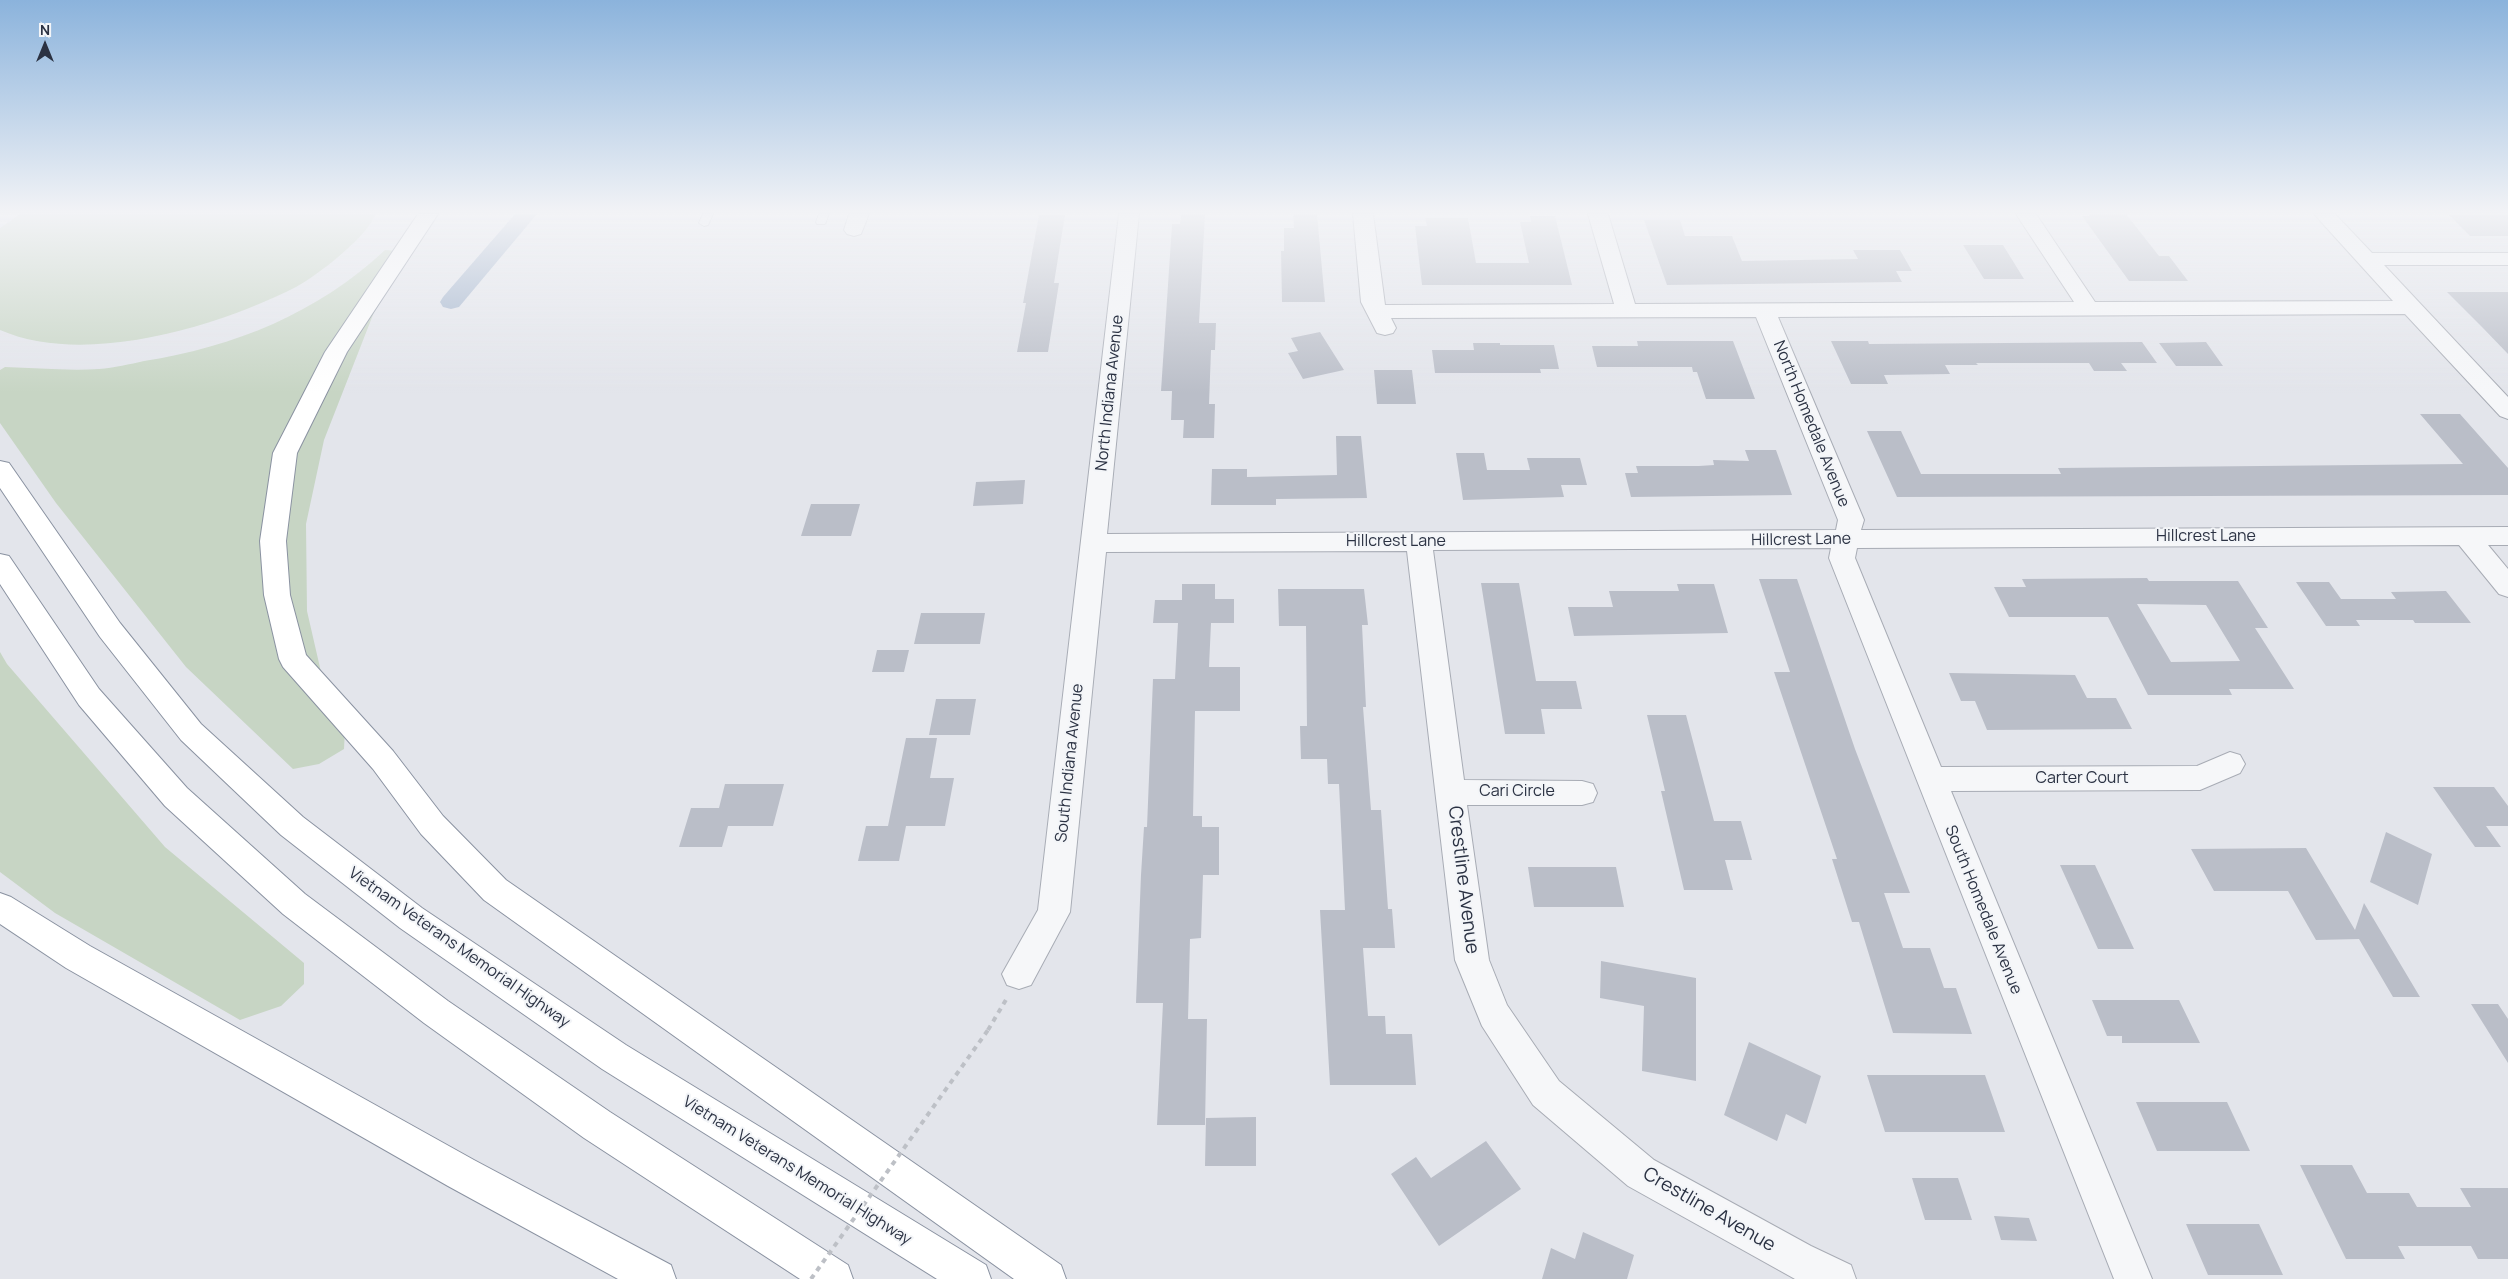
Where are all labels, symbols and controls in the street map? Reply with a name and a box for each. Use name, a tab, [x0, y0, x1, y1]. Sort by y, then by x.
north arrow	[20, 20, 70, 70]
text: N	[40, 20, 50, 39]
street label: North Indiana Avenue	[1092, 314, 1128, 472]
street label: North Homedale Avenue	[1769, 338, 1853, 510]
street label: Hillcrest Lane	[2156, 527, 2256, 547]
street label: Hillcrest Lane	[1751, 530, 1851, 550]
street label: Hillcrest Lane	[1346, 532, 1446, 552]
street label: South Indiana Avenue	[1052, 683, 1088, 843]
street label: Carter Court	[2035, 769, 2129, 789]
street label: Cari Circle	[1479, 782, 1555, 802]
street label: Crestline Avenue	[1443, 805, 1483, 955]
street label: South Homedale Avenue	[1940, 823, 2026, 997]
street label: Vietnam Veterans Memorial Highway	[345, 864, 573, 1032]
street label: Vietnam Veterans Memorial Highway	[679, 1092, 915, 1250]
street label: Crestline Avenue	[1639, 1163, 1779, 1257]

